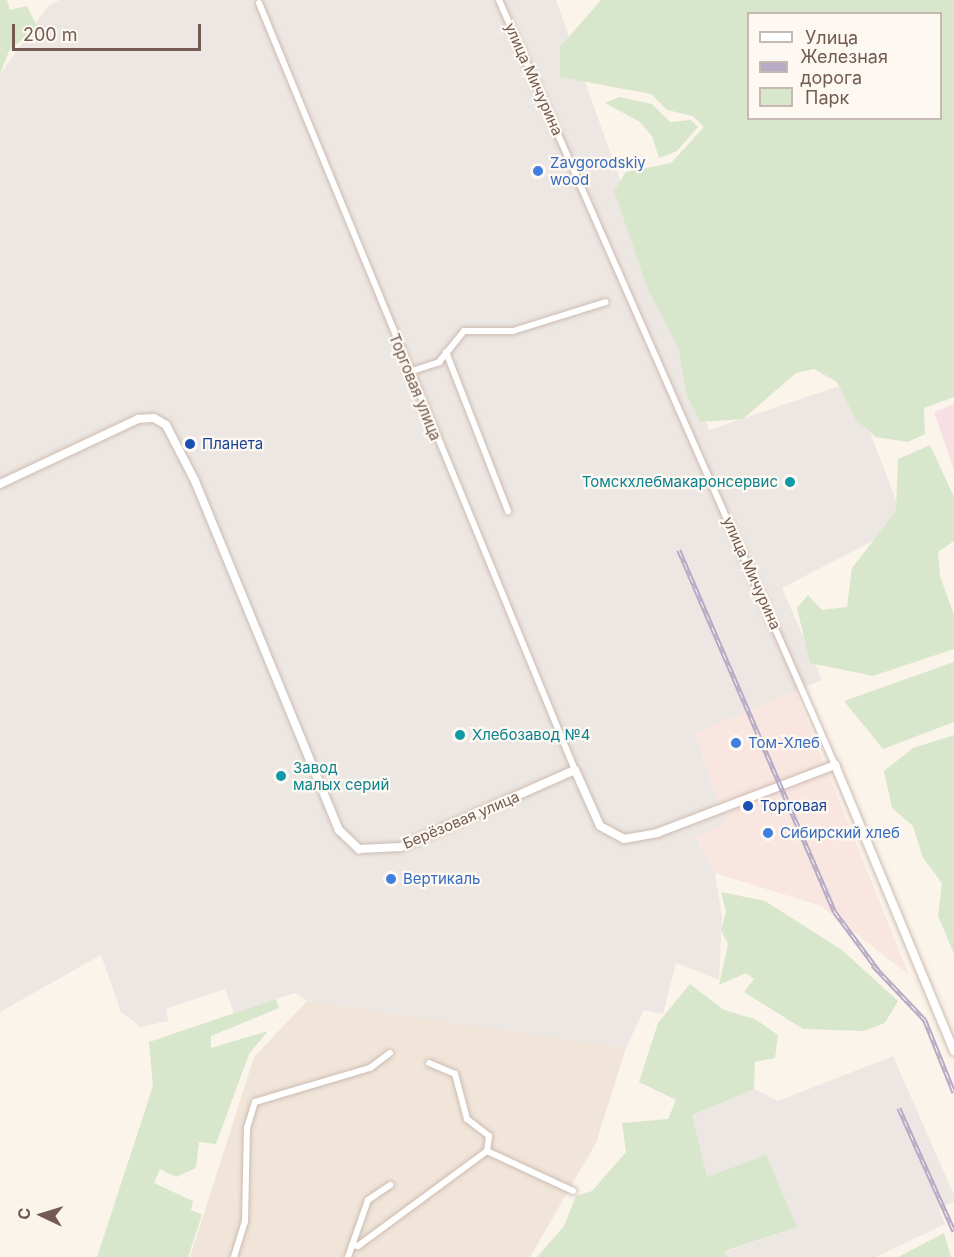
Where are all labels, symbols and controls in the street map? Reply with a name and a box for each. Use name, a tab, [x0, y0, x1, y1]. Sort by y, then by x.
scale bar	[15, 12, 204, 50]
legend	[747, 12, 942, 120]
street label: улица Мичурина	[501, 20, 567, 138]
text: 200 m	[23, 24, 78, 45]
text: Улица	[805, 27, 858, 48]
text: Железная дорога	[800, 46, 888, 88]
text: Парк	[805, 87, 849, 108]
place label: Zavgorodskiy wood	[550, 153, 646, 188]
marker: Zavgorodskiy wood	[531, 164, 545, 178]
street label: Торговая улица	[385, 331, 445, 443]
place label: Планета	[202, 435, 263, 453]
marker: Планета	[183, 437, 197, 451]
place label: Томскхлебмакаронсервис	[582, 473, 778, 491]
marker: Томскхлебмакаронсервис	[783, 475, 797, 489]
street label: улица Мичурина	[719, 514, 785, 632]
place label: Хлебозавод №4	[472, 726, 590, 744]
marker: Хлебозавод №4	[453, 728, 467, 742]
place label: Том-Хлеб	[748, 734, 820, 752]
marker: Том-Хлеб	[729, 736, 743, 750]
place label: Завод малых серий	[293, 758, 389, 793]
marker: Завод малых серий	[274, 769, 288, 783]
street label: Берёзовая улица	[400, 787, 522, 853]
place label: Торговая	[760, 797, 827, 815]
marker: Торговая	[741, 799, 755, 813]
place label: Сибирский хлеб	[780, 824, 900, 842]
marker: Сибирский хлеб	[761, 826, 775, 840]
place label: Вертикаль	[403, 870, 480, 888]
marker: Вертикаль	[384, 872, 398, 886]
north arrow	[12, 1185, 72, 1245]
text: С	[14, 1207, 34, 1220]

